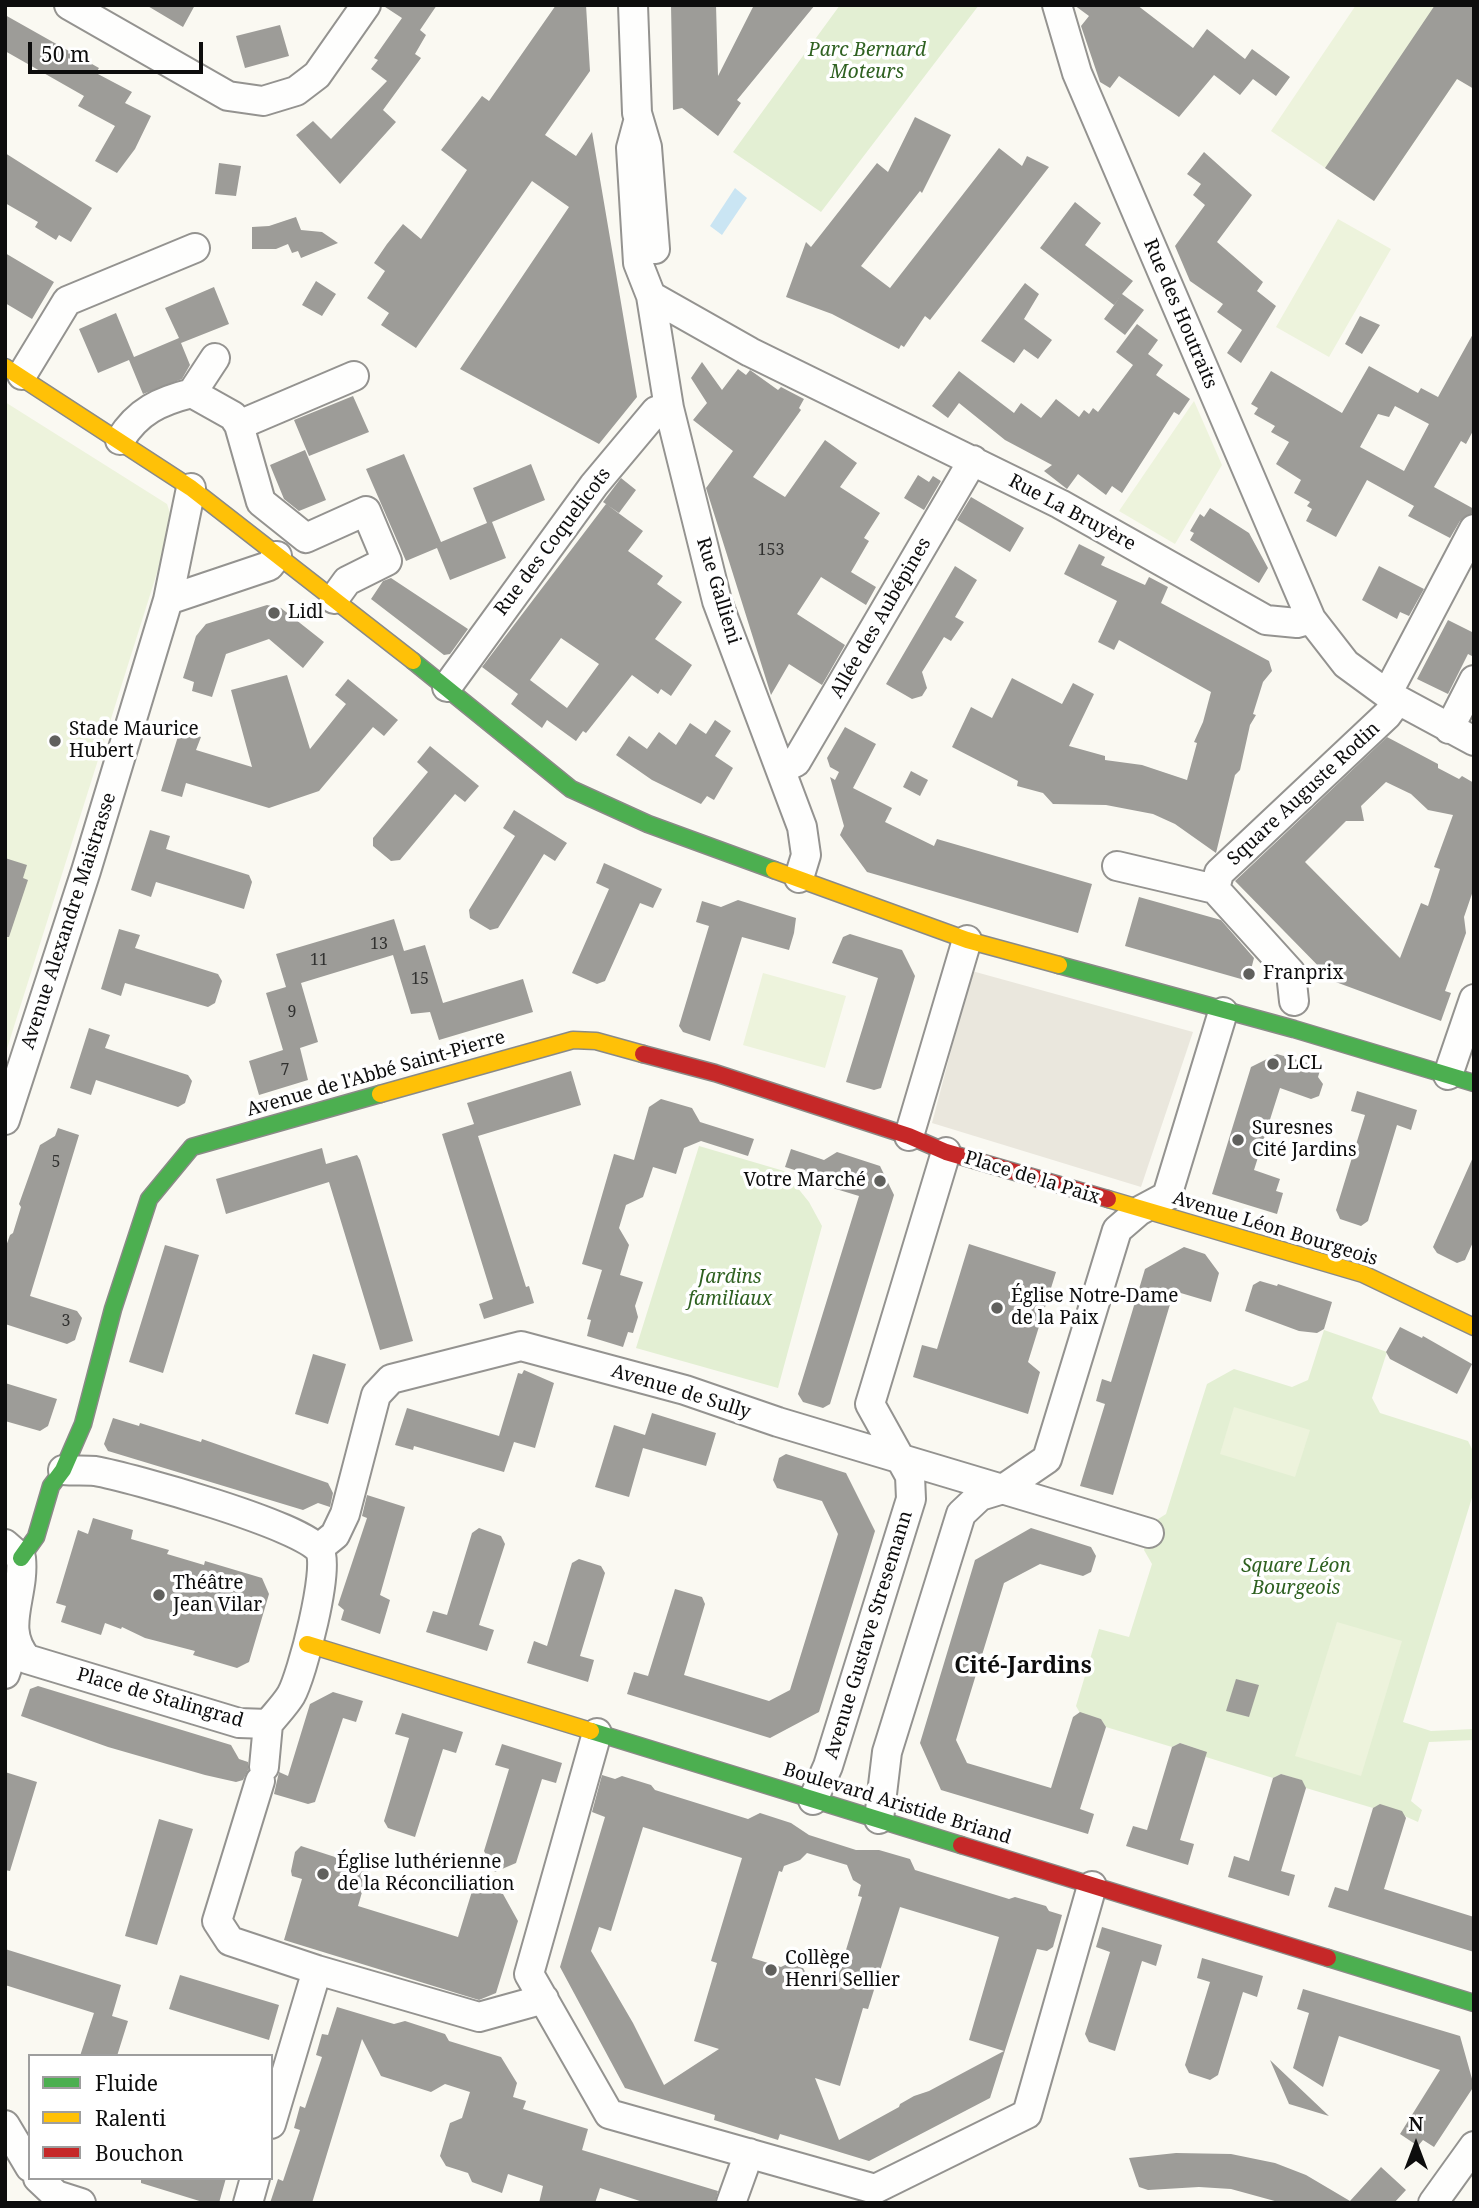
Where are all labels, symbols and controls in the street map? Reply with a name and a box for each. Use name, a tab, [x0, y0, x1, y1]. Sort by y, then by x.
scale bar	[32, 28, 206, 72]
text: 50 m	[41, 40, 90, 68]
park label: Parc Bernard Moteurs	[808, 40, 926, 84]
street label: Rue des Houtraits	[1138, 236, 1222, 392]
street label: Rue des Coquelicots	[490, 464, 616, 620]
street label: Rue La Bruyère	[1005, 470, 1139, 556]
street label: Allée des Aubépines	[826, 534, 936, 702]
street label: Rue Gallieni	[691, 535, 745, 647]
house number: 153	[758, 540, 784, 560]
place label: Lidl	[288, 602, 323, 624]
marker: Lidl	[266, 605, 282, 621]
street label: Square Auguste Rodin	[1223, 717, 1385, 871]
place label: Stade Maurice Hubert	[69, 719, 199, 763]
marker: Stade Maurice Hubert	[47, 733, 63, 749]
street label: Avenue Alexandre Maistrasse	[17, 790, 121, 1052]
house number: 13	[370, 934, 388, 954]
house number: 11	[310, 950, 328, 970]
place label: Franprix	[1263, 963, 1343, 985]
marker: Franprix	[1241, 966, 1257, 982]
house number: 15	[411, 969, 429, 989]
house number: 9	[288, 1002, 296, 1022]
street label: Avenue de l'Abbé Saint-Pierre	[244, 1026, 508, 1122]
place label: LCL	[1287, 1053, 1322, 1075]
marker: LCL	[1265, 1056, 1281, 1072]
house number: 7	[281, 1060, 289, 1080]
place label: Suresnes Cité Jardins	[1252, 1118, 1357, 1162]
marker: Suresnes Cité Jardins	[1230, 1132, 1246, 1148]
street label: Place de la Paix	[962, 1147, 1102, 1209]
house number: 5	[52, 1152, 60, 1172]
place label: Votre Marché	[744, 1170, 866, 1192]
marker: Votre Marché	[872, 1173, 888, 1189]
street label: Avenue Léon Bourgeois	[1170, 1187, 1380, 1271]
park label: Jardins familiaux	[688, 1267, 772, 1311]
place label: Église Notre-Dame de la Paix	[1011, 1286, 1178, 1330]
marker: Église Notre-Dame de la Paix	[989, 1300, 1005, 1316]
house number: 3	[62, 1311, 70, 1331]
street label: Avenue de Sully	[609, 1360, 753, 1424]
street label: Avenue Gustave Stresemann	[820, 1508, 918, 1762]
park label: Square Léon Bourgeois	[1241, 1556, 1351, 1600]
place label: Théâtre Jean Vilar	[173, 1573, 262, 1617]
marker: Théâtre Jean Vilar	[151, 1587, 167, 1603]
district label: Cité-Jardins	[954, 1652, 1092, 1680]
street label: Place de Stalingrad	[74, 1663, 246, 1733]
street label: Boulevard Aristide Briand	[780, 1758, 1014, 1850]
place label: Église luthérienne de la Réconciliation	[337, 1852, 515, 1896]
marker: Église luthérienne de la Réconciliation	[315, 1866, 331, 1882]
place label: Collège Henri Sellier	[785, 1948, 900, 1992]
marker: Collège Henri Sellier	[763, 1962, 779, 1978]
legend	[28, 2054, 273, 2180]
text: Fluide	[95, 2069, 158, 2097]
text: Ralenti	[95, 2104, 166, 2132]
north arrow	[1381, 2110, 1451, 2180]
text: N	[1409, 2111, 1423, 2137]
text: Bouchon	[95, 2139, 184, 2167]

